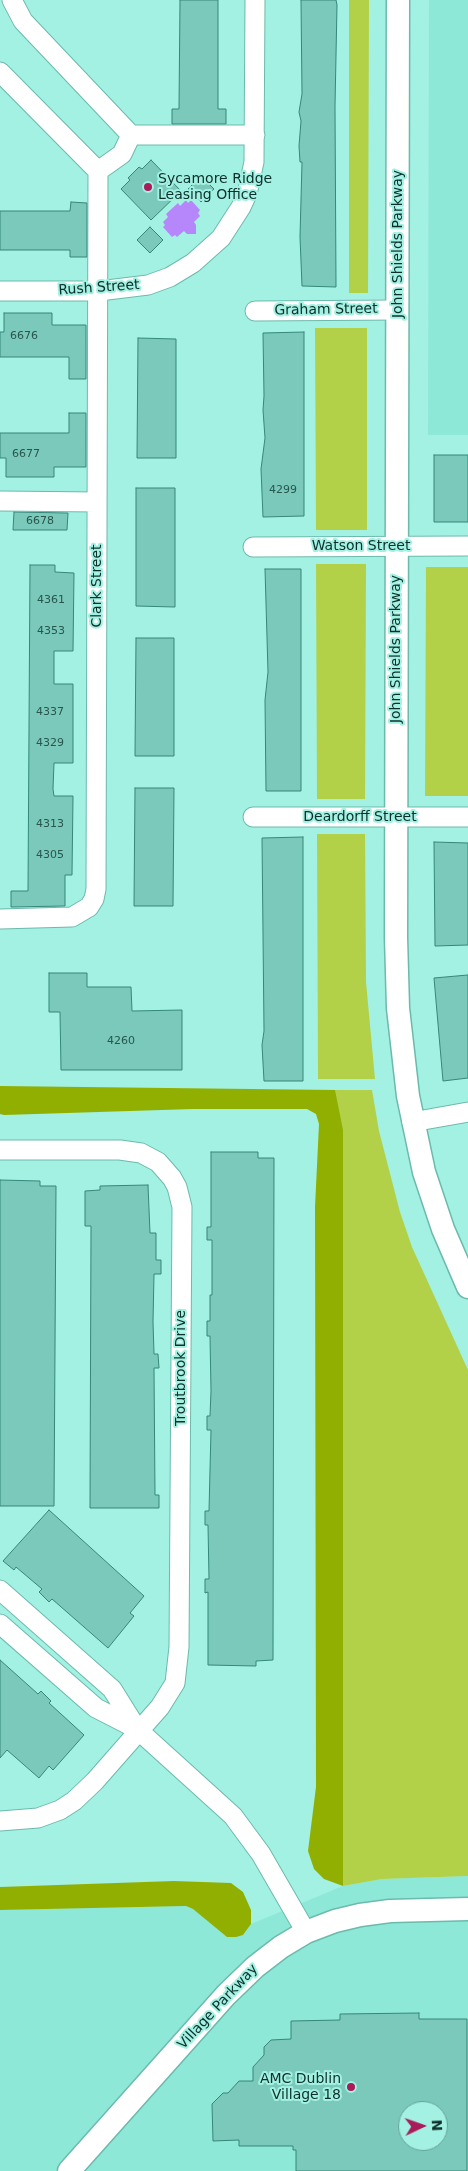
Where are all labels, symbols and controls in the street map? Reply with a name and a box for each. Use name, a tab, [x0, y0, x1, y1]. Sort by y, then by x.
street label: John Shields Parkway	[390, 170, 406, 318]
place label: Sycamore Ridge Leasing Office	[158, 171, 272, 203]
marker: Sycamore Ridge Leasing Office	[142, 181, 154, 193]
street label: Rush Street	[58, 277, 140, 299]
street label: Graham Street	[274, 301, 378, 319]
house number: 6676	[10, 329, 38, 343]
house number: 6677	[12, 447, 40, 461]
house number: 4299	[269, 483, 297, 497]
house number: 6678	[26, 514, 54, 528]
street label: Watson Street	[312, 538, 410, 554]
street label: Clark Street	[89, 544, 105, 628]
street label: John Shields Parkway	[388, 575, 404, 723]
house number: 4361	[37, 593, 65, 607]
house number: 4353	[37, 624, 65, 638]
house number: 4337	[36, 705, 64, 719]
house number: 4329	[36, 736, 64, 750]
street label: Deardorff Street	[303, 809, 417, 825]
house number: 4313	[36, 817, 64, 831]
house number: 4305	[36, 848, 64, 862]
house number: 4260	[107, 1034, 135, 1048]
street label: Troutbrook Drive	[173, 1310, 189, 1426]
street label: Village Parkway	[174, 1961, 262, 2053]
place label: AMC Dublin Village 18	[260, 2071, 341, 2104]
marker: AMC Dublin Village 18	[345, 2081, 357, 2093]
north arrow	[398, 2101, 448, 2151]
text: N	[429, 2119, 445, 2132]

